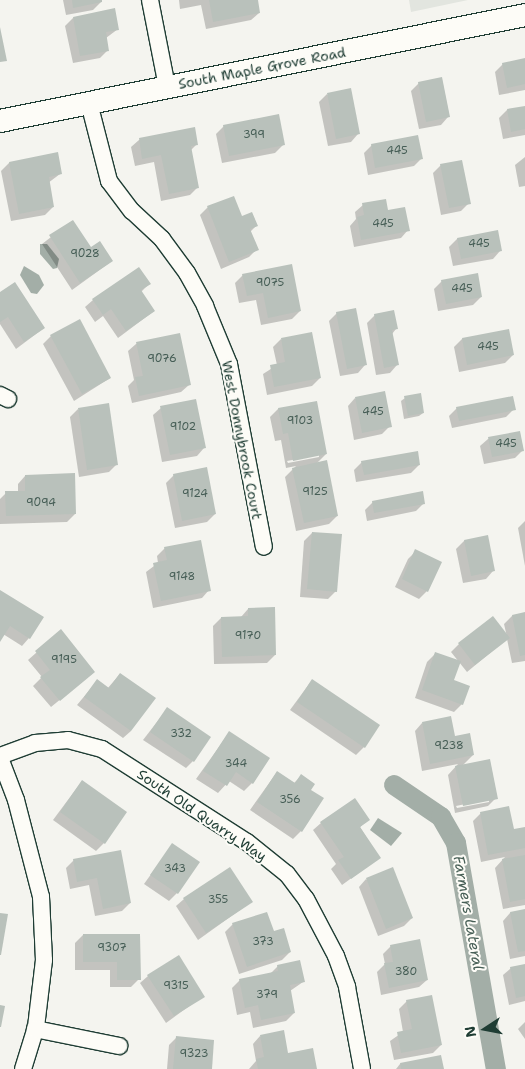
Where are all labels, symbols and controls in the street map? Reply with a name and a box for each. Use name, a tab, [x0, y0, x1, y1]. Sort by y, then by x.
street label: South Maple Grove Road	[177, 44, 347, 92]
house number: 399	[243, 128, 265, 142]
house number: 445	[386, 144, 408, 158]
house number: 445	[372, 217, 394, 231]
house number: 445	[468, 237, 490, 251]
house number: 9028	[70, 247, 100, 261]
house number: 9075	[256, 276, 284, 290]
house number: 445	[451, 282, 473, 296]
house number: 445	[477, 340, 499, 354]
house number: 9076	[147, 352, 177, 366]
street label: West Donnybrook Court	[218, 359, 266, 521]
house number: 445	[362, 405, 384, 419]
house number: 9103	[287, 414, 313, 428]
house number: 9102	[170, 420, 196, 434]
house number: 445	[495, 437, 517, 451]
house number: 9125	[302, 485, 328, 499]
house number: 9124	[182, 487, 208, 501]
house number: 9094	[26, 496, 56, 510]
house number: 9148	[169, 570, 195, 584]
house number: 9170	[235, 629, 261, 643]
house number: 9195	[51, 653, 77, 667]
house number: 332	[170, 727, 192, 741]
house number: 9238	[434, 739, 464, 753]
house number: 344	[225, 757, 247, 771]
street label: South Old Quarry Way	[134, 765, 270, 865]
house number: 356	[279, 793, 301, 807]
water label: Farmers Lateral	[449, 854, 487, 972]
house number: 343	[164, 862, 186, 876]
house number: 355	[208, 893, 228, 907]
house number: 373	[252, 935, 274, 949]
house number: 9307	[97, 941, 127, 955]
house number: 380	[395, 965, 417, 979]
house number: 9315	[163, 979, 189, 993]
house number: 379	[256, 988, 278, 1002]
north arrow	[460, 1004, 510, 1054]
text: N	[460, 1025, 480, 1039]
house number: 9323	[180, 1047, 208, 1061]

